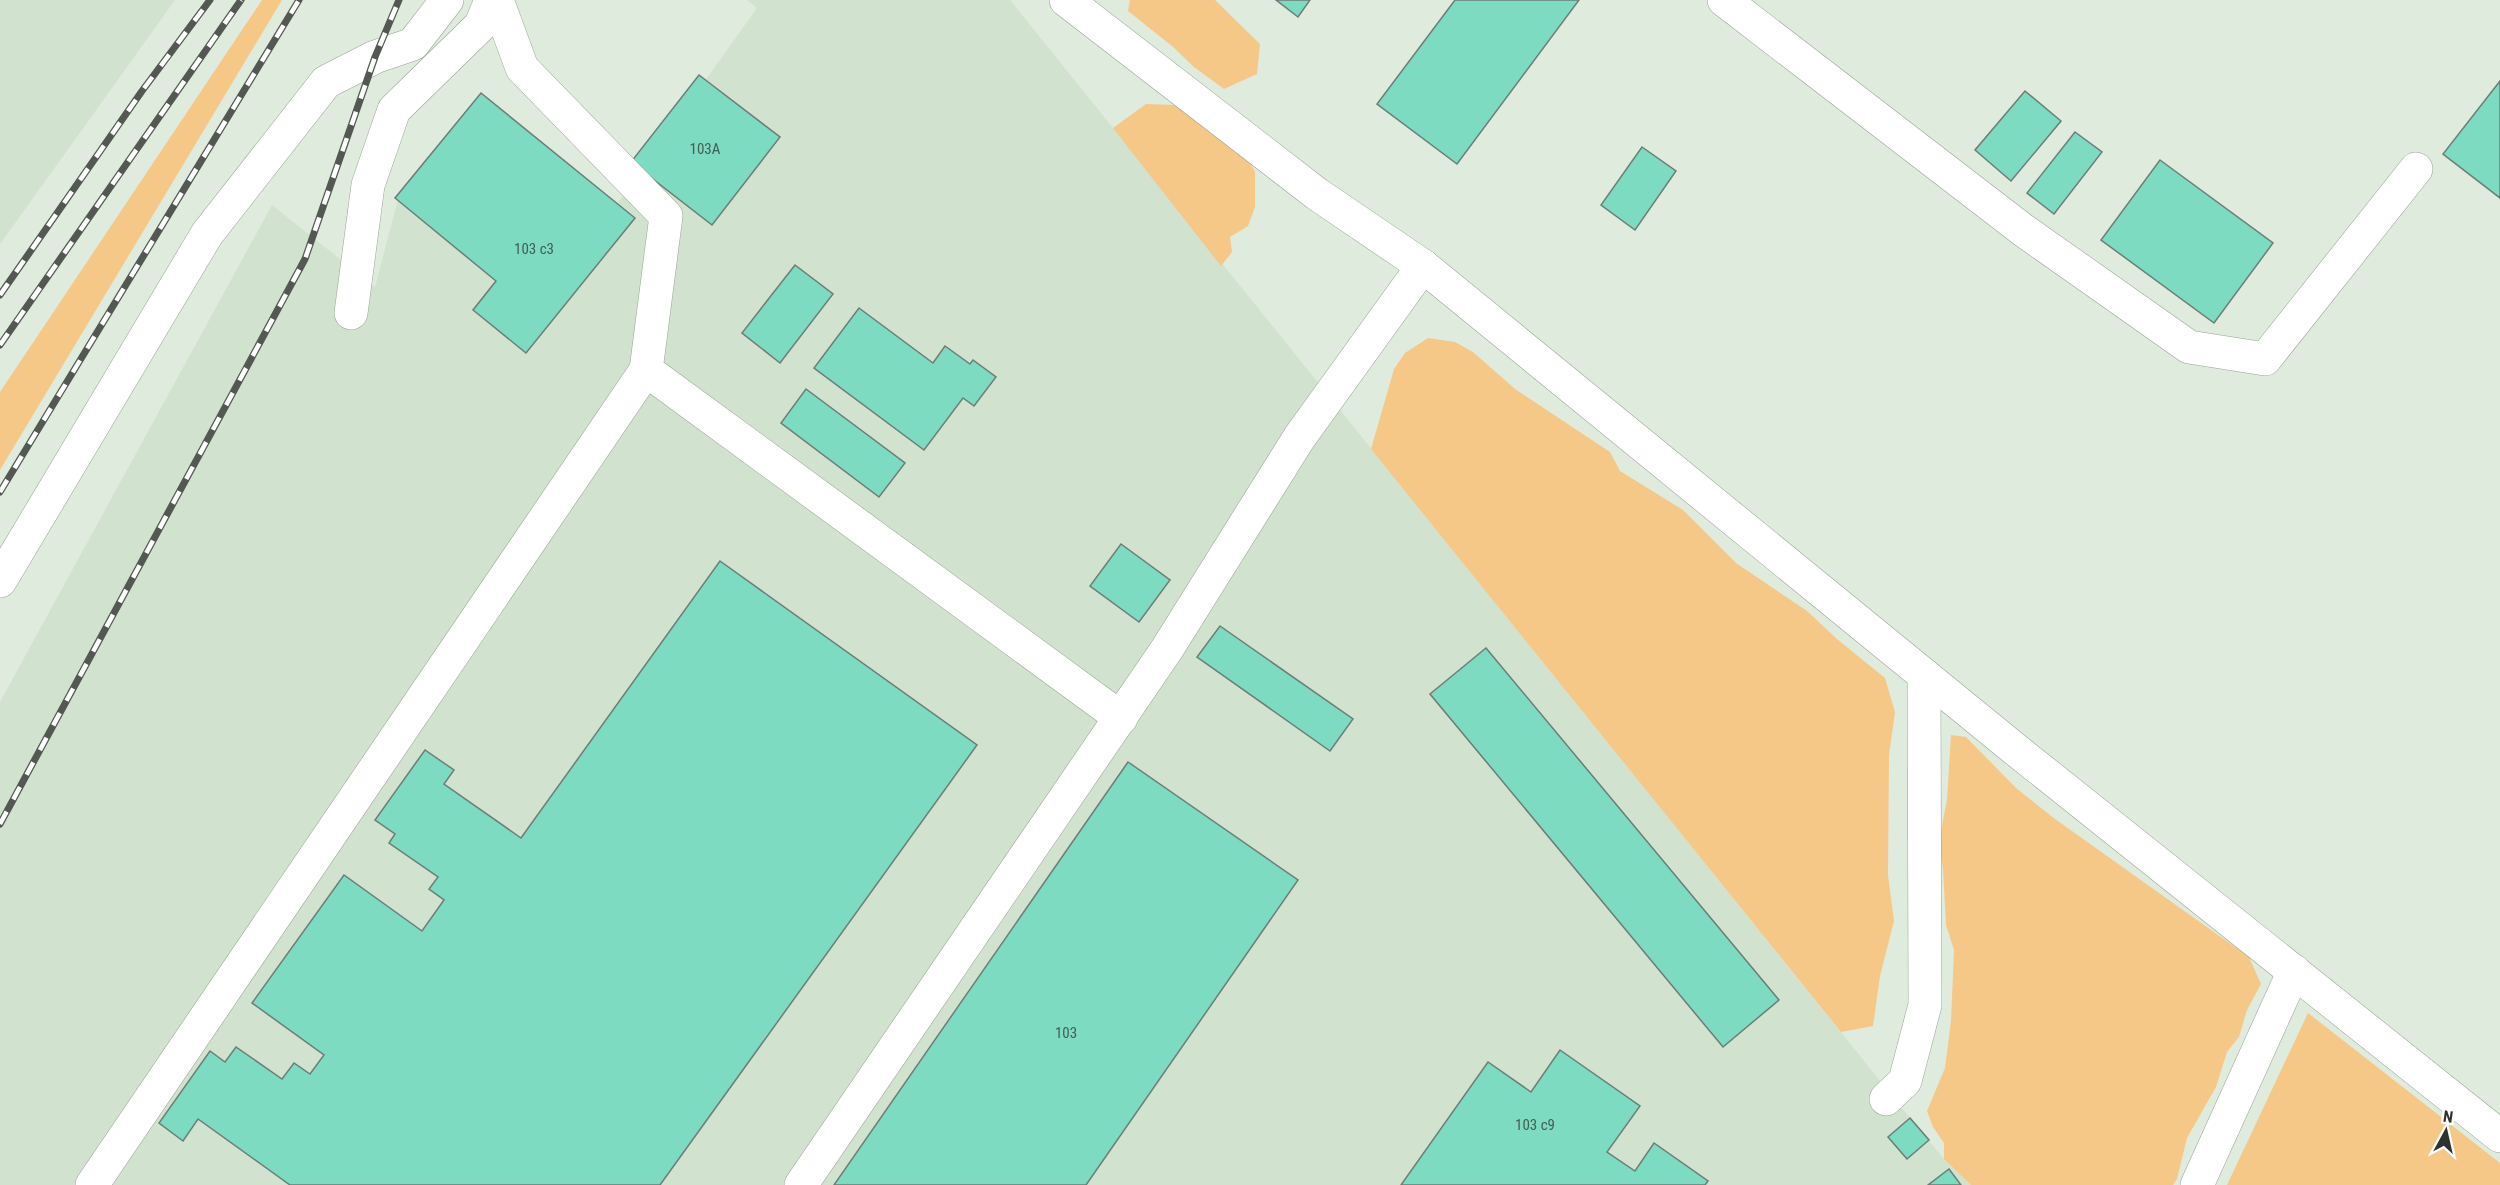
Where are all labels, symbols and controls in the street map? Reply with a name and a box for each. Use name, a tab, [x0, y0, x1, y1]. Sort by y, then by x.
house number: 103А	[690, 140, 721, 158]
house number: 103 с3	[514, 240, 554, 258]
house number: 103	[1055, 1024, 1077, 1042]
north arrow	[2416, 1101, 2476, 1161]
text: N	[2442, 1107, 2454, 1127]
house number: 103 с9	[1515, 1116, 1555, 1134]

